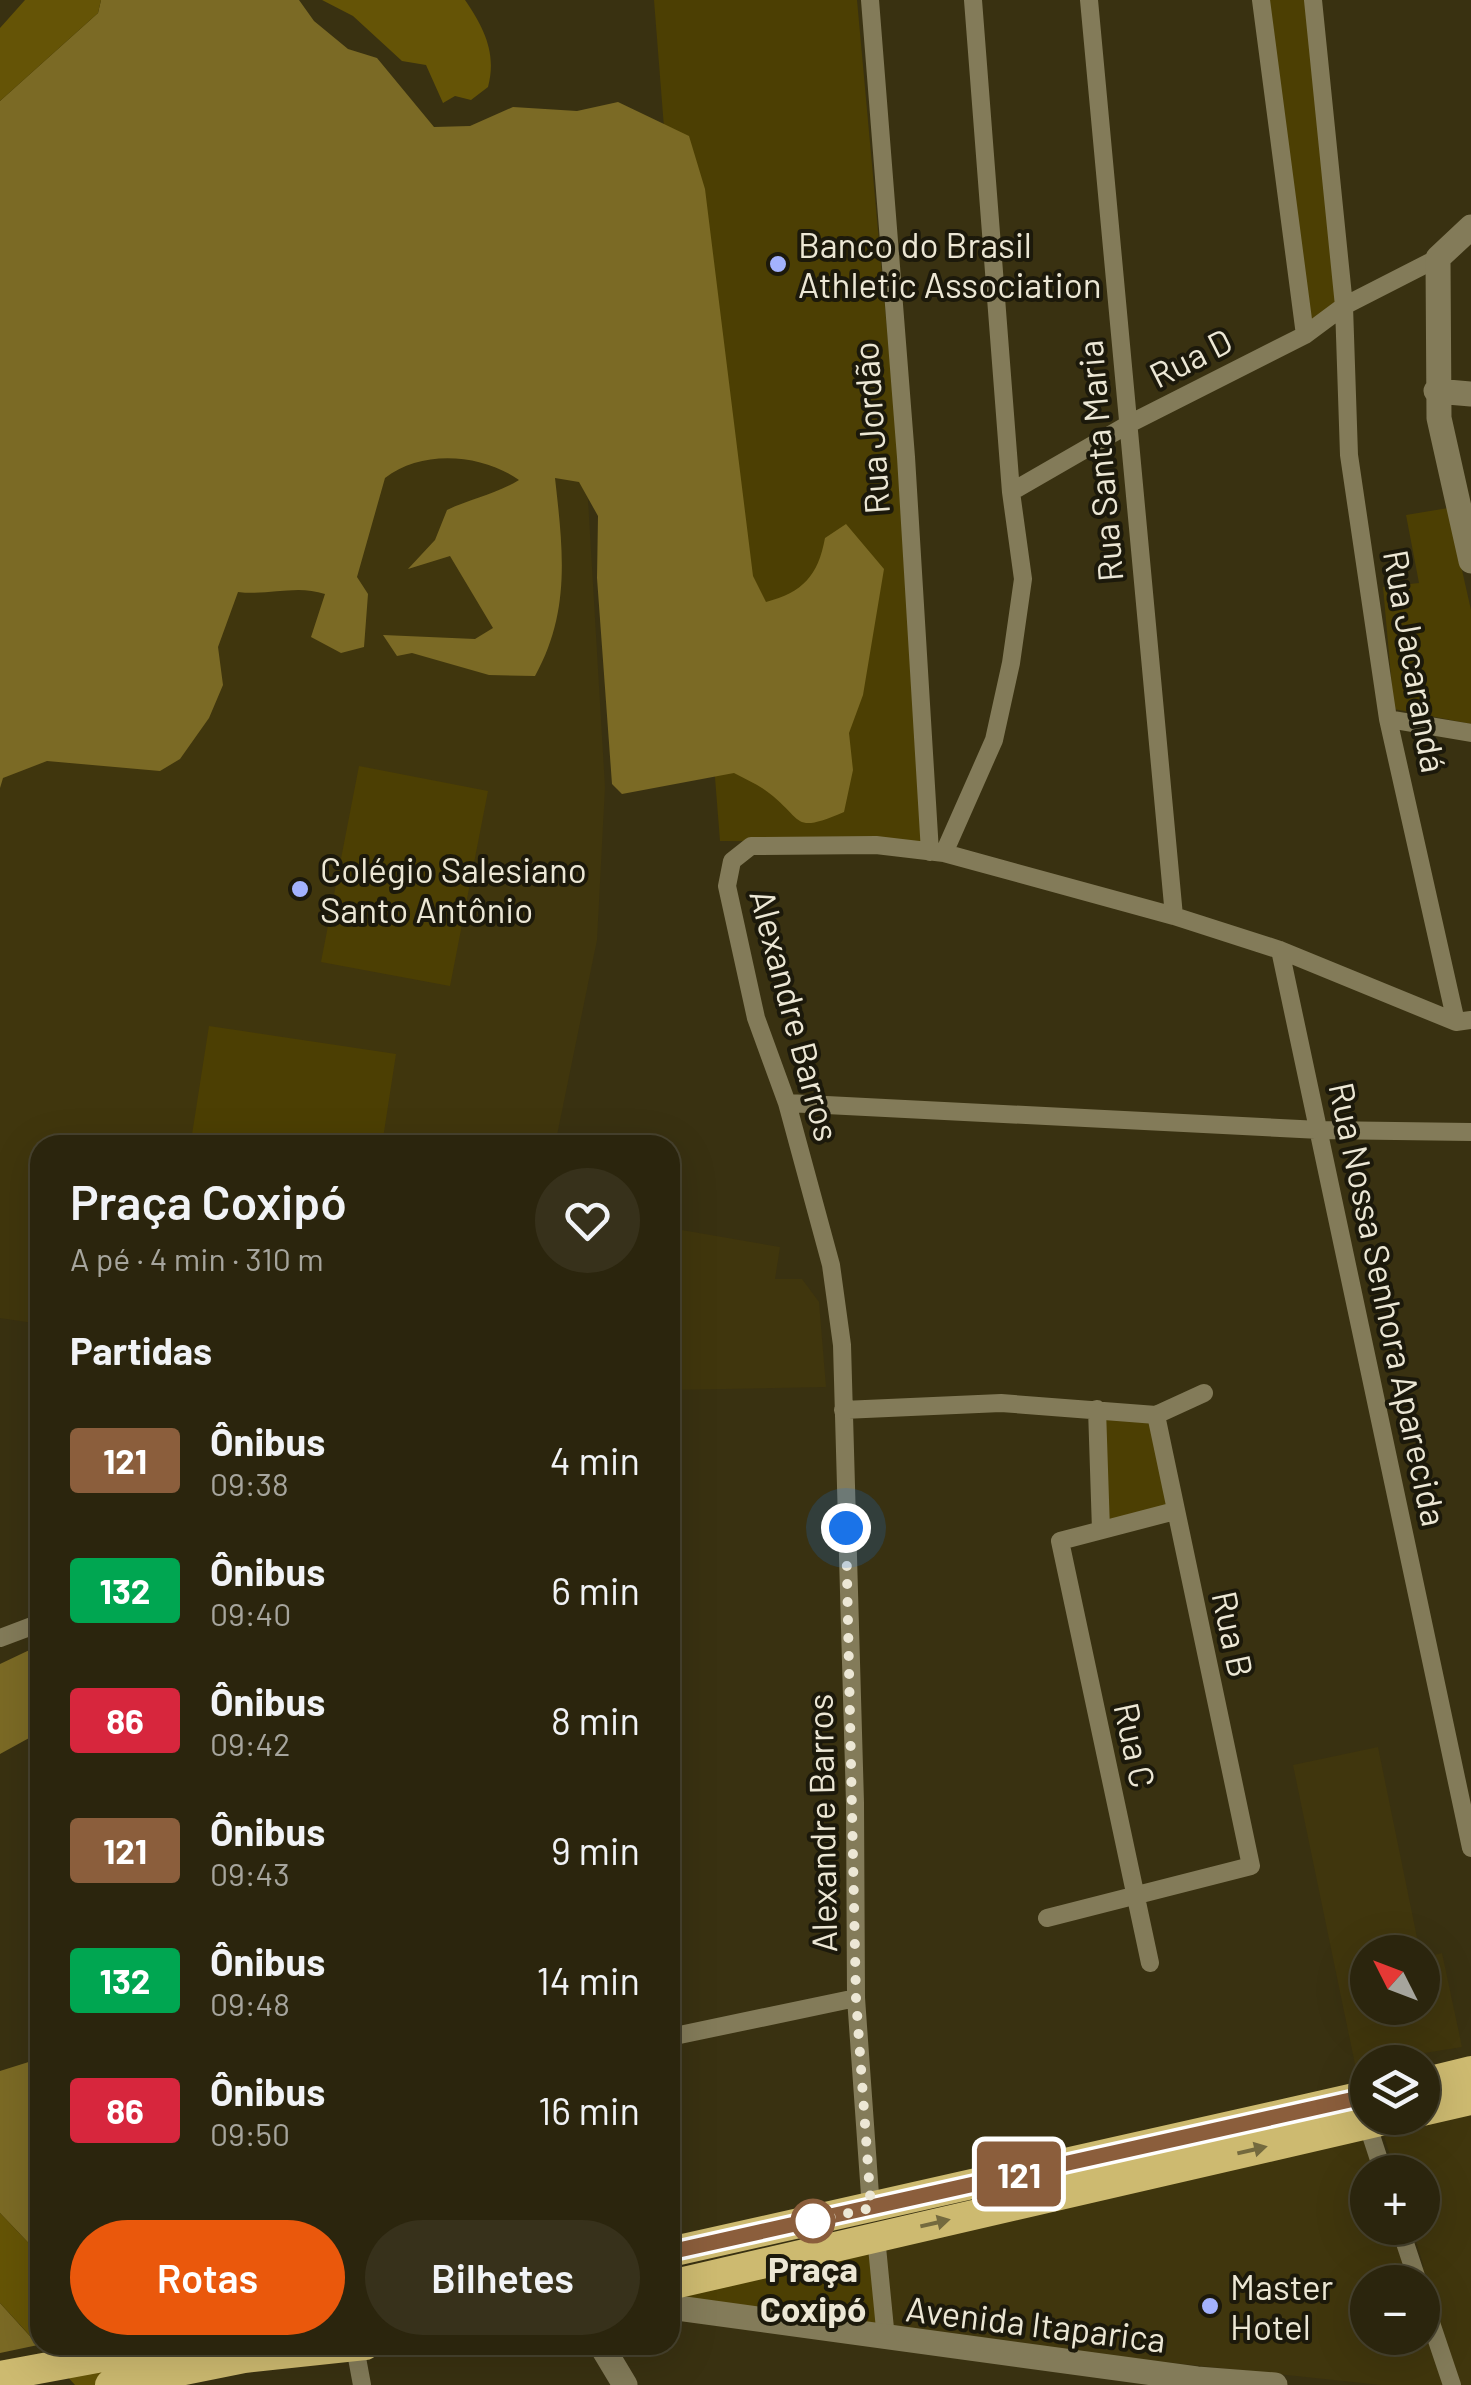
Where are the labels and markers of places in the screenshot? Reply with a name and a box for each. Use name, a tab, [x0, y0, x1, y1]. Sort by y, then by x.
place label: Banco do Brasil Athletic Association	[798, 223, 1102, 305]
marker: Banco do Brasil Athletic Association	[767, 253, 789, 275]
place label: Colégio Salesiano Santo Antônio	[320, 848, 587, 930]
marker: Colégio Salesiano Santo Antônio	[289, 878, 311, 900]
marker: Praça Coxipó	[792, 2200, 834, 2242]
place label: Praça Coxipó	[760, 2247, 866, 2329]
place label: Master Hotel	[1230, 2265, 1334, 2347]
marker: Master Hotel	[1199, 2295, 1221, 2317]

